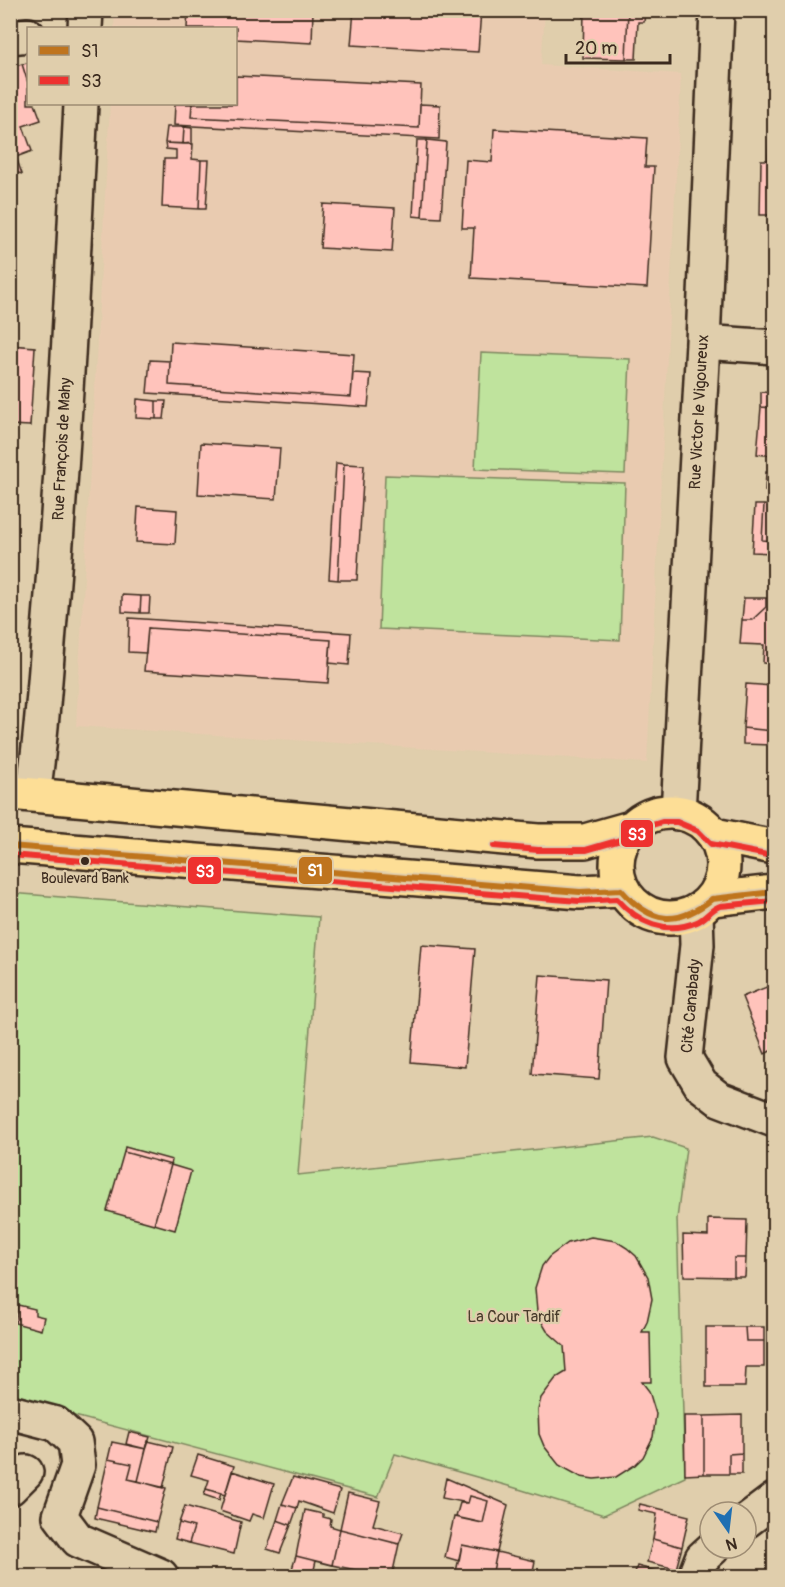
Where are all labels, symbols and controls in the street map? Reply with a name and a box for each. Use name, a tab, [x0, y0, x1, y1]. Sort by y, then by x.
legend	[27, 27, 237, 105]
scale bar	[566, 27, 670, 65]
text: 20 m	[575, 37, 617, 60]
text: S1	[81, 40, 99, 63]
text: S3	[81, 70, 102, 93]
street label: Rue Victor le Vigoureux	[685, 334, 713, 490]
street label: Rue François de Mahy	[48, 377, 76, 521]
line badge: S3	[620, 819, 654, 848]
text: S3	[628, 825, 646, 845]
marker: Boulevard Bank	[79, 855, 91, 867]
line badge: S3	[187, 856, 222, 885]
line badge: S1	[298, 856, 333, 885]
text: S1	[307, 861, 323, 881]
text: S3	[196, 862, 214, 882]
place label: Boulevard Bank	[41, 870, 129, 887]
street label: Cité Canabady	[677, 958, 705, 1054]
park label: La Cour Tardif	[467, 1307, 561, 1327]
north arrow	[698, 1500, 758, 1560]
text: N	[724, 1533, 739, 1555]

